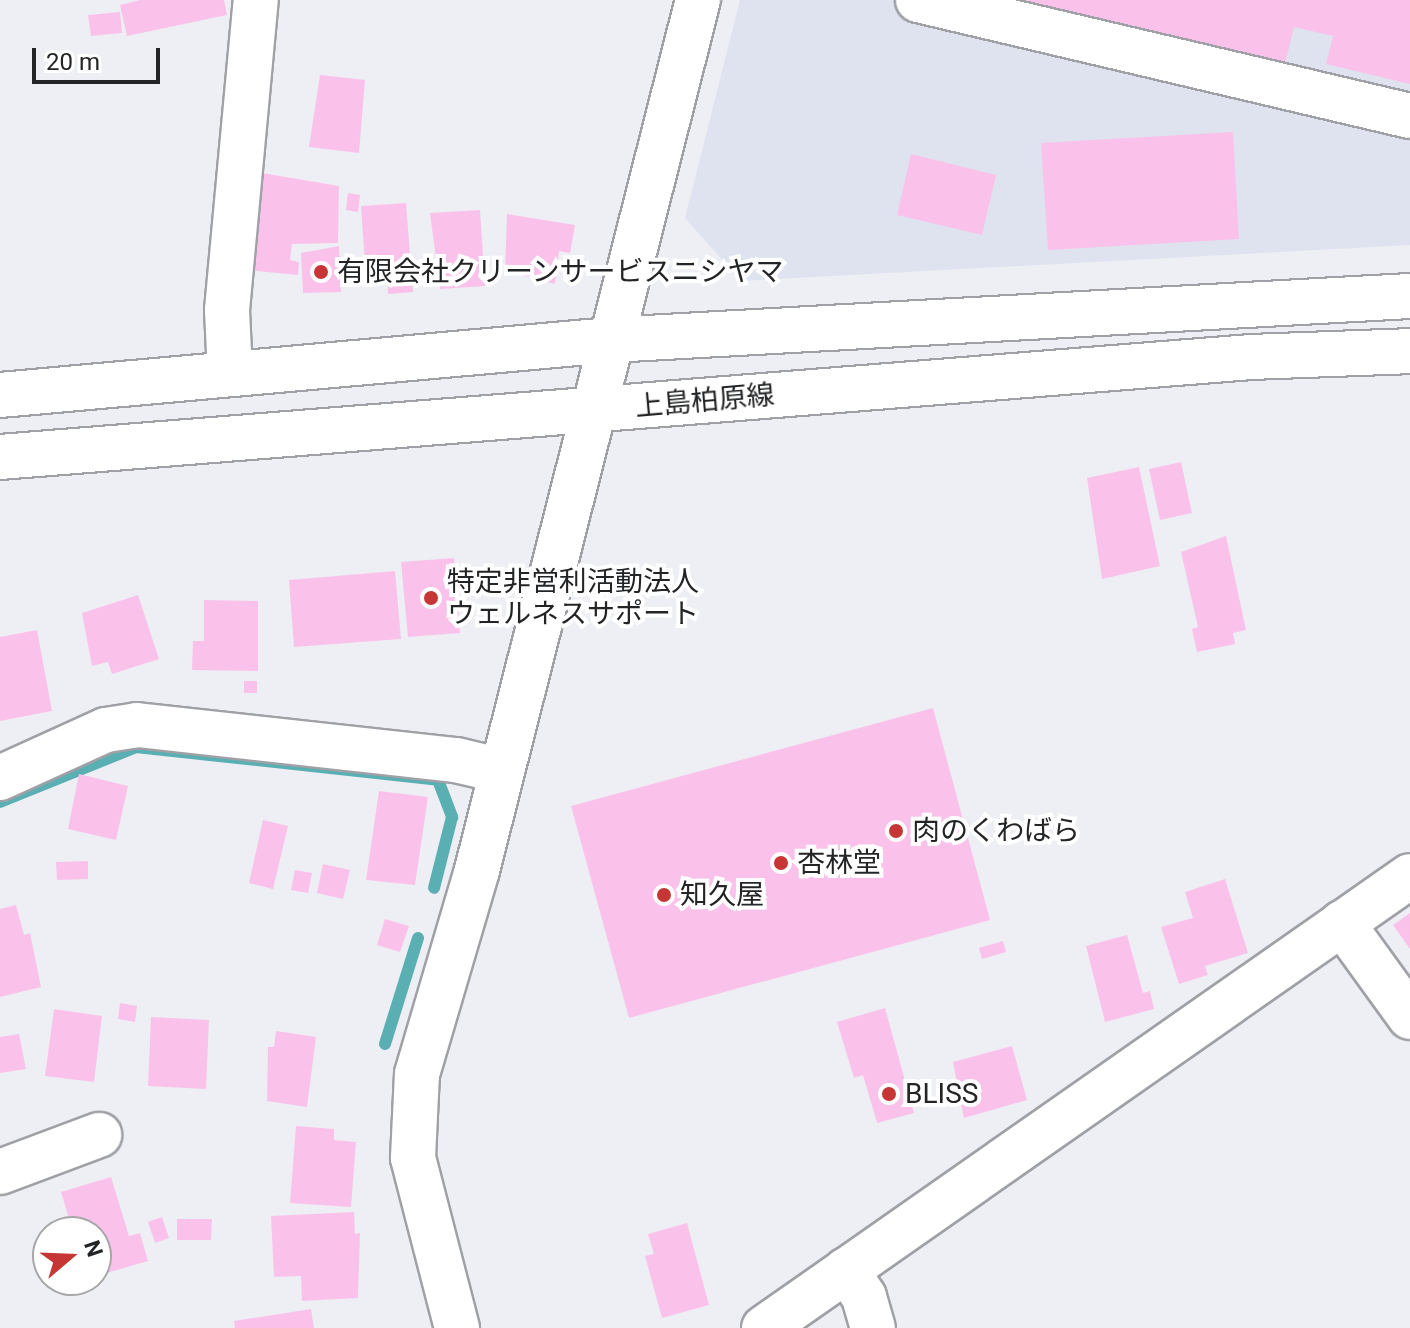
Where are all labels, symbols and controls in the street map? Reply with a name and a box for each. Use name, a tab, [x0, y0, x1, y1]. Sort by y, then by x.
scale bar	[36, 32, 164, 82]
text: 20 m	[46, 48, 100, 76]
place label: 有限会社クリーンサービスニシヤマ	[337, 255, 785, 289]
marker: 有限会社クリーンサービスニシヤマ	[312, 263, 330, 281]
street label: 上島柏原線	[634, 378, 776, 424]
place label: 特定非営利活動法人 ウェルネスサポート	[447, 565, 699, 631]
marker: 特定非営利活動法人 ウェルネスサポート	[422, 589, 440, 607]
place label: 肉のくわばら	[912, 814, 1080, 848]
marker: 肉のくわばら	[887, 822, 905, 840]
place label: 杏林堂	[797, 846, 881, 880]
marker: 杏林堂	[772, 854, 790, 872]
place label: 知久屋	[680, 878, 764, 912]
marker: 知久屋	[655, 886, 673, 904]
place label: BLISS	[905, 1077, 978, 1111]
marker: BLISS	[880, 1085, 898, 1103]
north arrow	[32, 1216, 112, 1296]
text: N	[79, 1237, 108, 1260]

